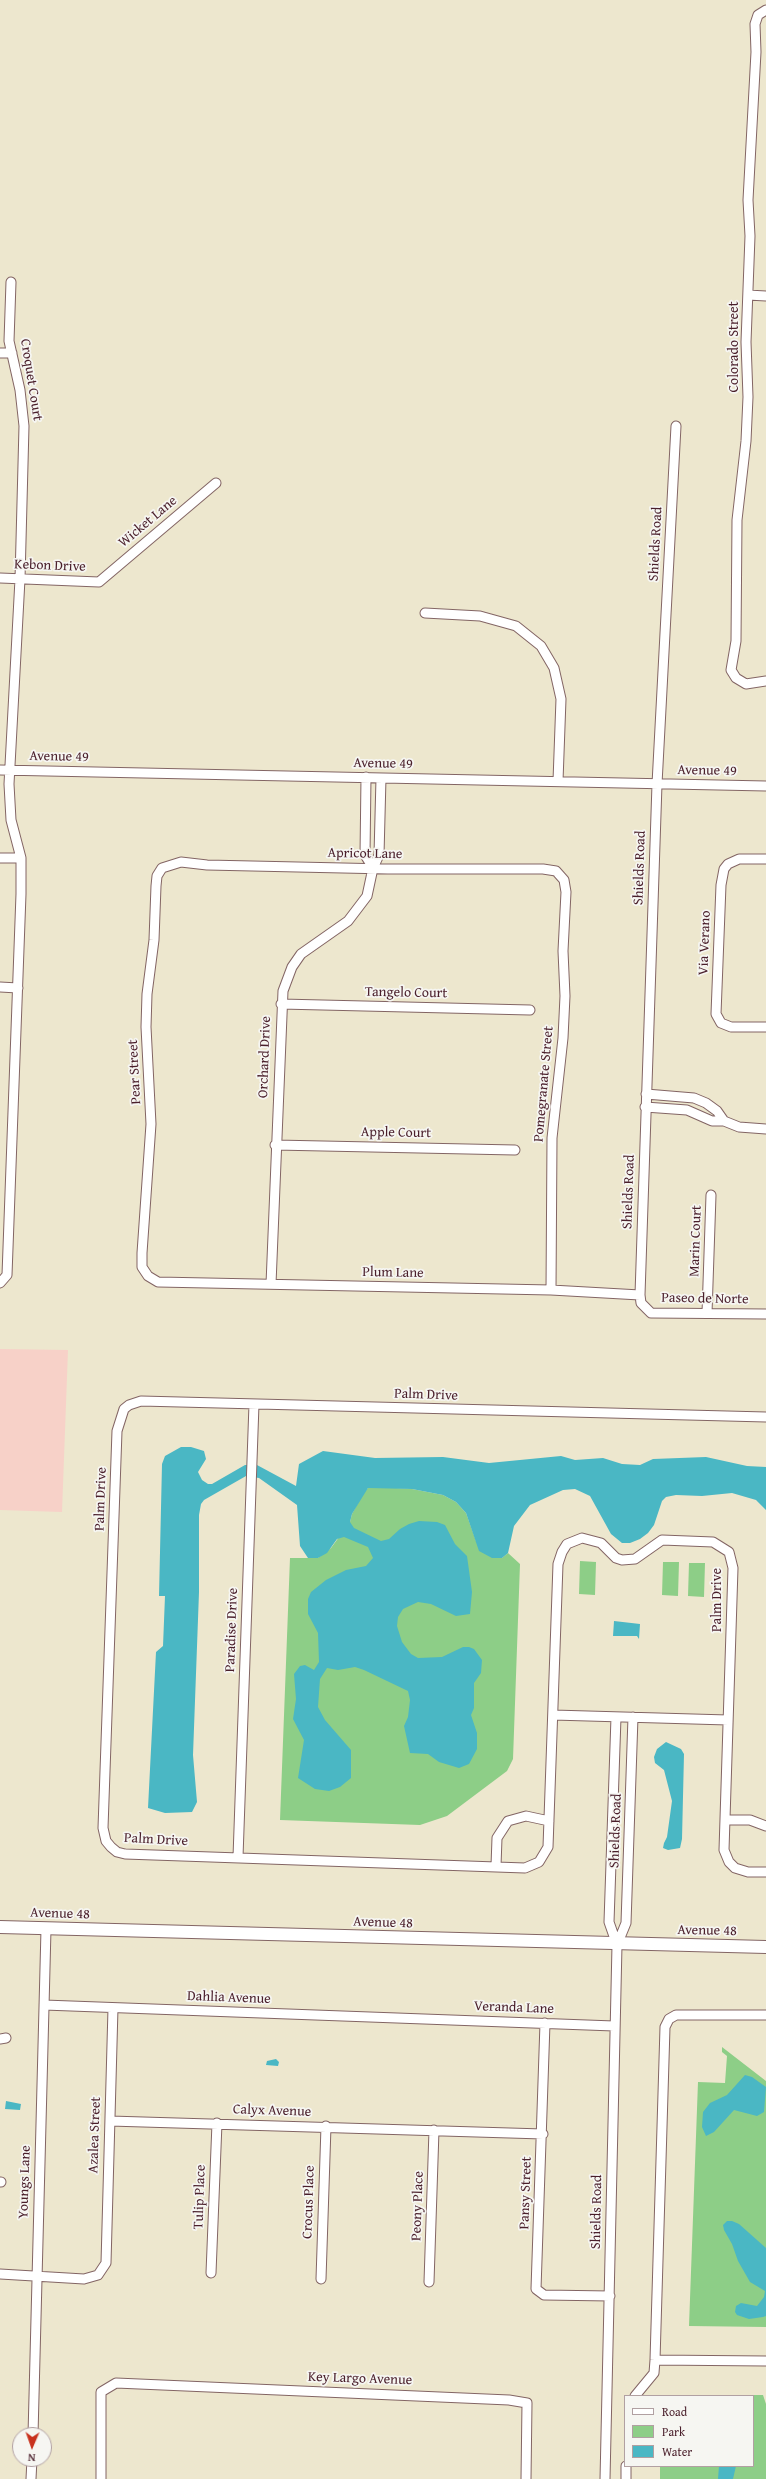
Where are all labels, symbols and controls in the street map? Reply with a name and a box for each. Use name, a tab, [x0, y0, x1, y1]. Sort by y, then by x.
street label: Colorado Street	[726, 301, 742, 393]
street label: Croquet Court	[16, 338, 46, 422]
street label: Wicket Lane	[115, 493, 181, 551]
street label: Shields Road	[646, 506, 666, 582]
street label: Kebon Drive	[14, 556, 86, 576]
street label: Avenue 49	[29, 748, 89, 766]
street label: Avenue 49	[353, 755, 413, 773]
street label: Avenue 49	[677, 762, 737, 780]
street label: Shields Road	[630, 830, 650, 906]
street label: Apricot Lane	[327, 845, 403, 863]
street label: Via Verano	[695, 910, 715, 976]
street label: Tangelo Court	[365, 984, 447, 1002]
street label: Orchard Drive	[255, 1016, 275, 1098]
street label: Pomegranate Street	[531, 1025, 557, 1143]
street label: Pear Street	[125, 1039, 145, 1105]
street label: Apple Court	[361, 1124, 431, 1142]
street label: Shields Road	[619, 1154, 639, 1230]
street label: Marin Court	[686, 1205, 706, 1277]
street label: Plum Lane	[362, 1264, 424, 1282]
street label: Paseo de Norte	[661, 1290, 749, 1308]
street label: Palm Drive	[394, 1385, 458, 1405]
street label: Palm Drive	[91, 1467, 111, 1531]
street label: Palm Drive	[709, 1568, 725, 1632]
street label: Paradise Drive	[222, 1588, 242, 1672]
street label: Shields Road	[606, 1793, 626, 1869]
street label: Palm Drive	[124, 1830, 188, 1850]
street label: Avenue 48	[30, 1905, 90, 1923]
street label: Avenue 48	[353, 1914, 413, 1932]
street label: Avenue 48	[677, 1922, 737, 1940]
street label: Dahlia Avenue	[187, 1988, 271, 2008]
street label: Veranda Lane	[474, 1998, 554, 2018]
street label: Azalea Street	[85, 2096, 105, 2174]
street label: Calyx Avenue	[233, 2101, 311, 2121]
street label: Youngs Lane	[15, 2145, 35, 2219]
street label: Pansy Street	[516, 2156, 536, 2230]
street label: Tulip Place	[190, 2164, 210, 2230]
street label: Crocus Place	[299, 2165, 319, 2239]
street label: Peony Place	[408, 2171, 428, 2241]
street label: Shields Road	[588, 2175, 606, 2249]
street label: Key Largo Avenue	[308, 2369, 412, 2389]
legend	[624, 2395, 754, 2467]
text: Road	[662, 2403, 687, 2420]
text: Park	[662, 2423, 685, 2440]
north arrow	[12, 2427, 52, 2467]
text: Water	[662, 2443, 692, 2460]
text: N	[28, 2450, 36, 2466]

